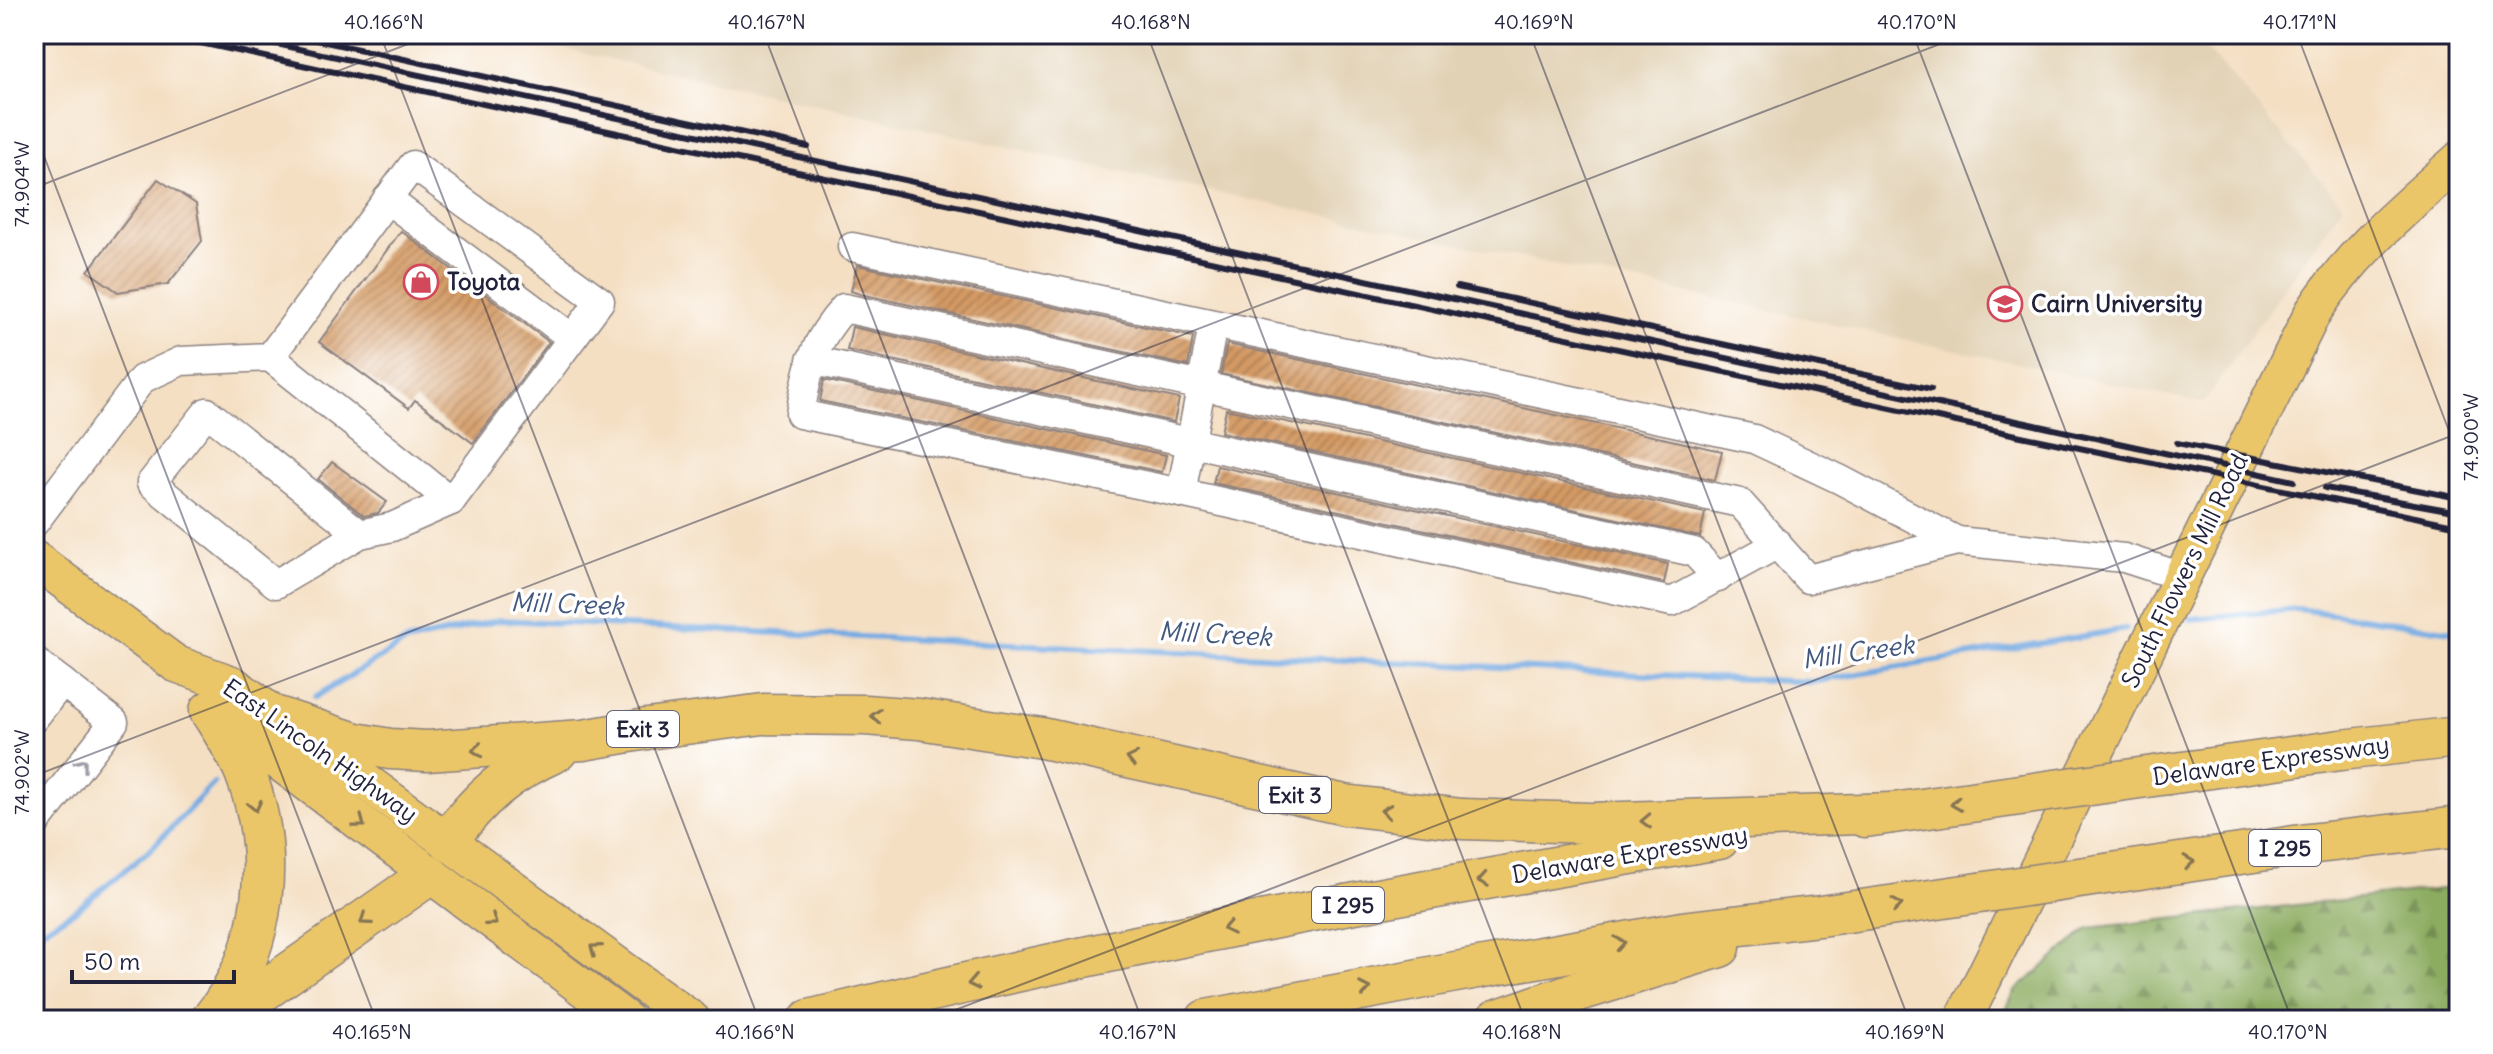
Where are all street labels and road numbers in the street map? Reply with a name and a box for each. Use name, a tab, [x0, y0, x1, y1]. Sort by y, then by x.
street label: South Flowers Mill Road	[2114, 449, 2254, 692]
street label: East Lincoln Highway	[217, 672, 424, 829]
road number: Exit 3	[607, 711, 679, 747]
street label: Delaware Expressway	[2151, 729, 2391, 791]
road number: Exit 3	[1259, 777, 1331, 813]
street label: Delaware Expressway	[1510, 819, 1750, 890]
road number: I 295	[2249, 830, 2321, 866]
road number: I 295	[1312, 887, 1384, 923]

